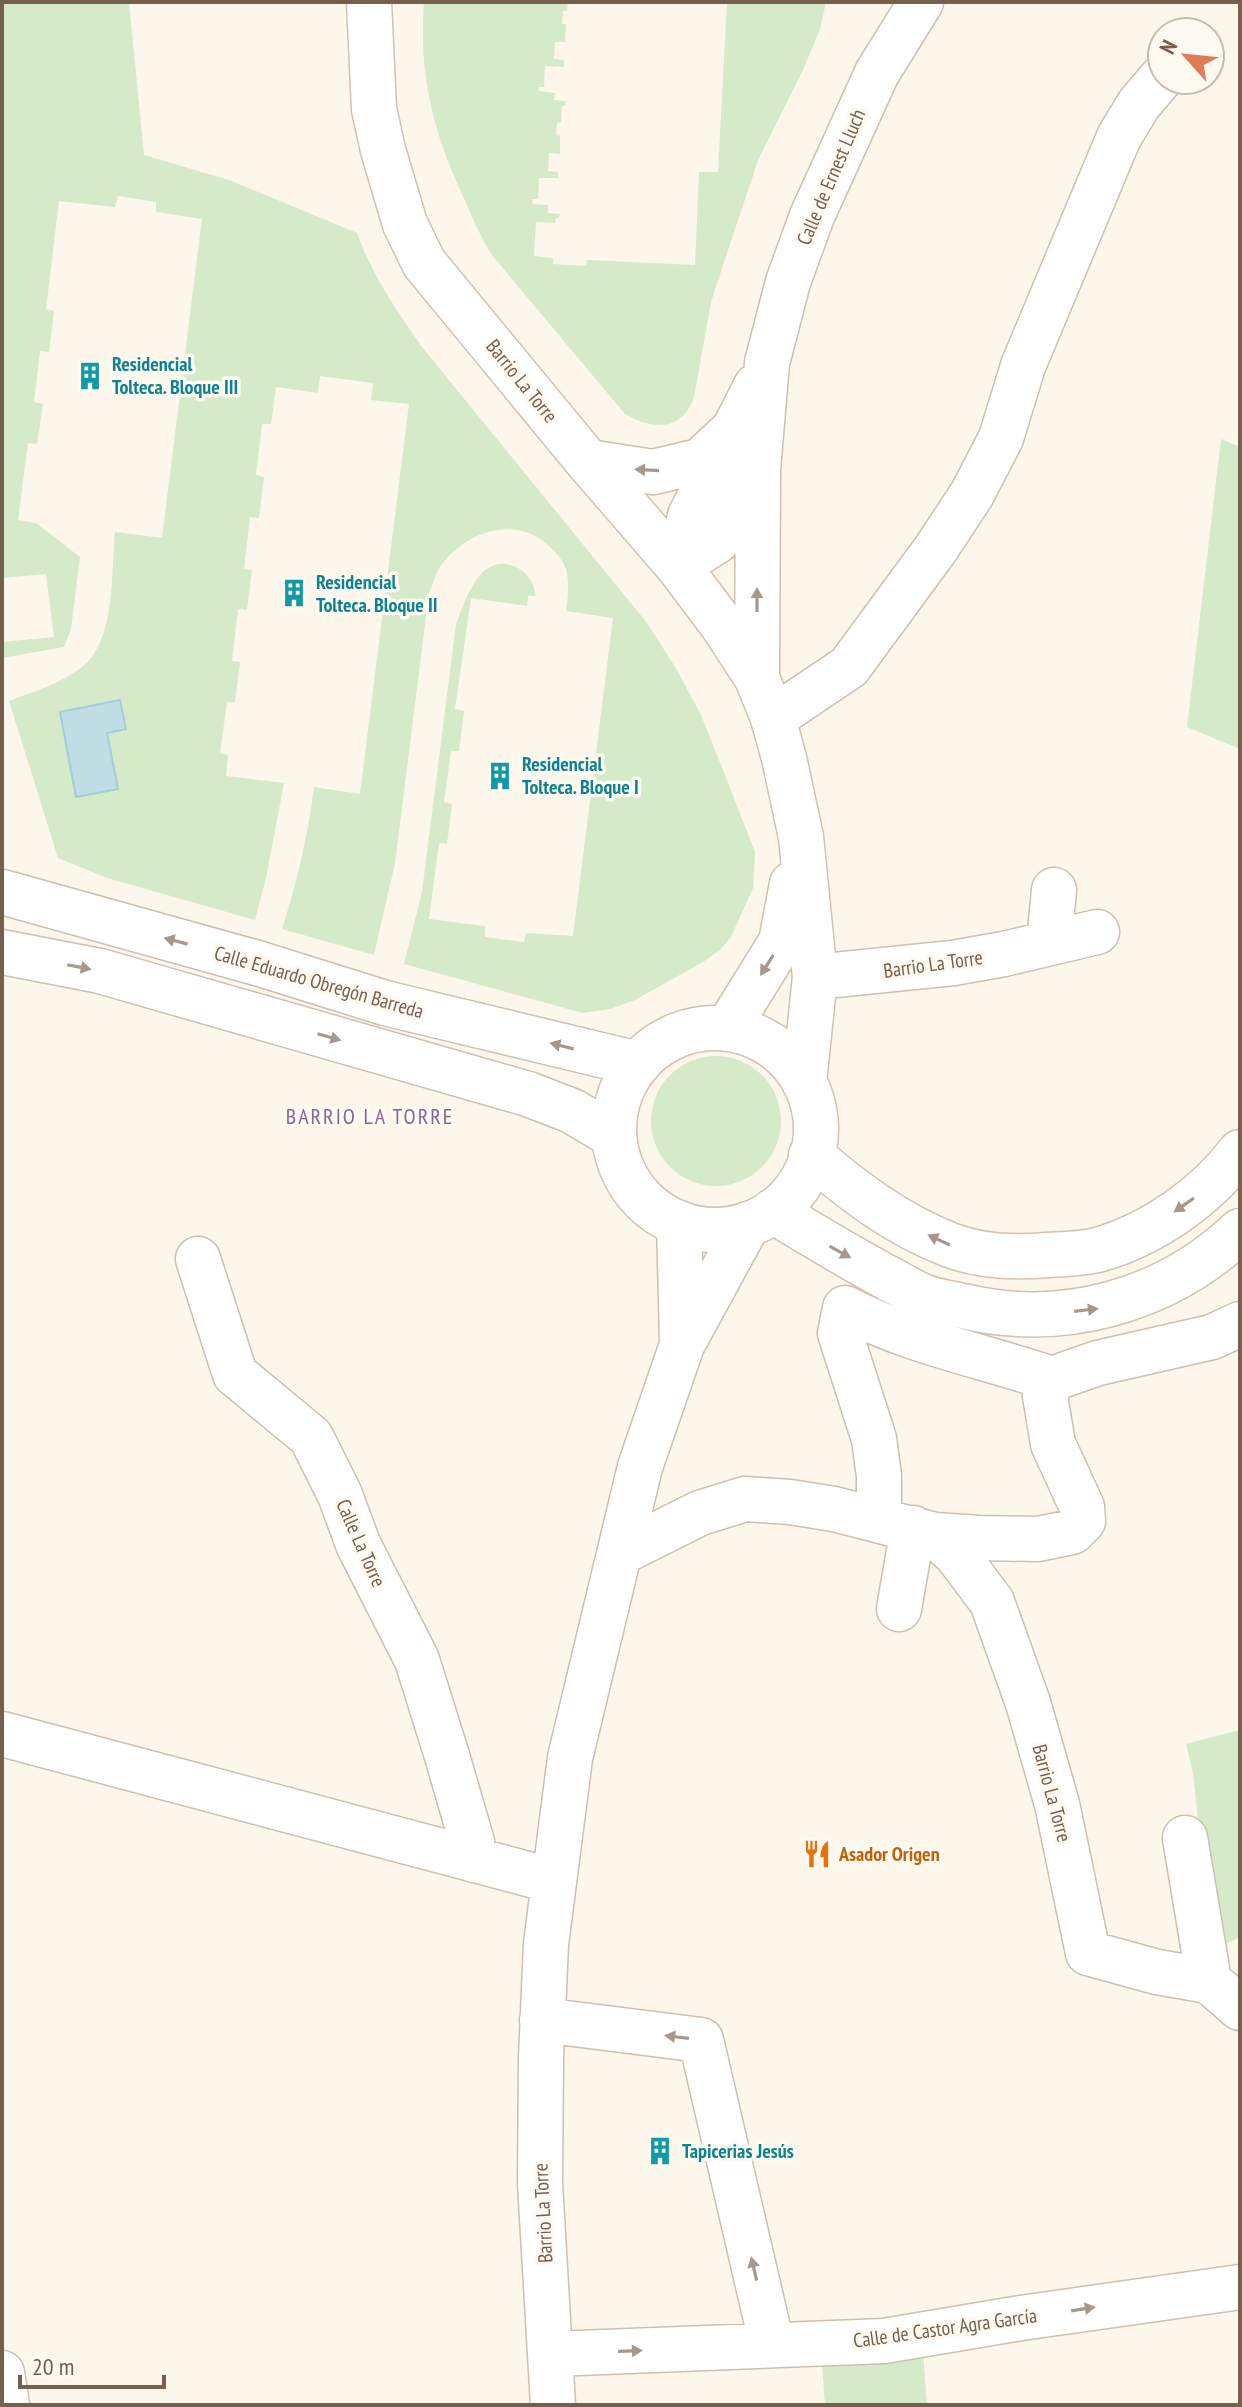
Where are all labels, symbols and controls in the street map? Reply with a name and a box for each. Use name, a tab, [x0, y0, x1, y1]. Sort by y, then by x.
north arrow	[1146, 16, 1226, 96]
text: N	[1153, 35, 1183, 59]
street label: Calle de Ernest Lluch	[791, 105, 871, 249]
street label: Barrio La Torre	[480, 334, 564, 428]
place label: Residencial Tolteca. Bloque III	[112, 351, 238, 400]
building icon: Residencial Tolteca. Bloque III	[75, 361, 105, 391]
one-way arrow	[633, 463, 659, 476]
place label: Residencial Tolteca. Bloque II	[316, 569, 437, 618]
building icon: Residencial Tolteca. Bloque II	[279, 578, 309, 608]
one-way arrow	[751, 587, 763, 612]
place label: Residencial Tolteca. Bloque I	[522, 751, 639, 800]
building icon: Residencial Tolteca. Bloque I	[485, 761, 515, 791]
one-way arrow	[164, 934, 188, 947]
street label: Calle Eduardo Obregón Barreda	[211, 940, 427, 1024]
street label: Barrio La Torre	[882, 944, 984, 984]
one-way arrow	[760, 954, 774, 976]
one-way arrow	[66, 961, 91, 974]
one-way arrow	[317, 1031, 341, 1044]
one-way arrow	[550, 1039, 575, 1051]
district label: BARRIO LA TORRE	[286, 1102, 454, 1130]
one-way arrow	[1173, 1197, 1194, 1212]
one-way arrow	[927, 1233, 950, 1246]
one-way arrow	[828, 1245, 851, 1258]
one-way arrow	[1074, 1304, 1099, 1317]
street label: Calle La Torre	[330, 1495, 392, 1591]
street label: Barrio La Torre	[1026, 1741, 1078, 1845]
restaurant icon: Asador Origen	[802, 1839, 832, 1869]
place label: Asador Origen	[838, 1841, 940, 1867]
one-way arrow	[664, 2030, 689, 2043]
building icon: Tapicerias Jesús	[645, 2136, 675, 2166]
place label: Tapicerias Jesús	[682, 2138, 794, 2164]
street label: Barrio La Torre	[527, 2162, 559, 2264]
one-way arrow	[747, 2257, 760, 2282]
street label: Calle de Castor Agra García	[852, 2302, 1038, 2354]
one-way arrow	[1071, 2302, 1096, 2315]
scale bar	[20, 2339, 164, 2389]
one-way arrow	[618, 2344, 643, 2357]
text: 20 m	[32, 2351, 74, 2382]

